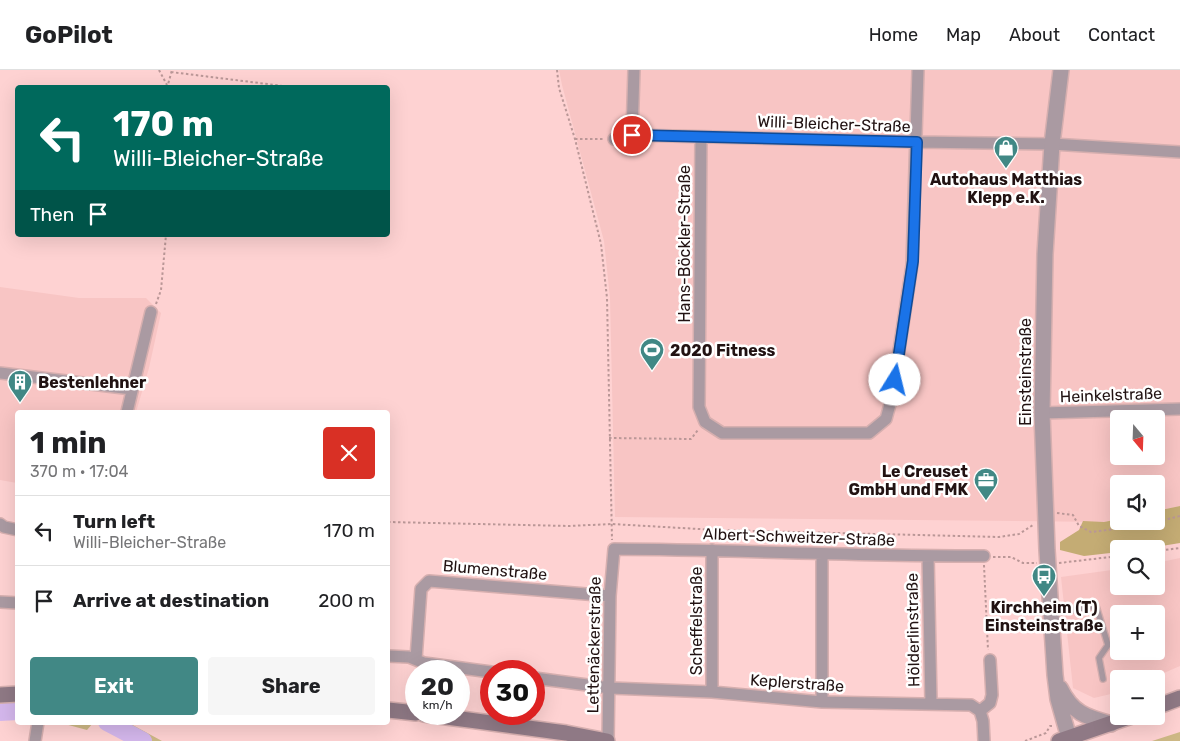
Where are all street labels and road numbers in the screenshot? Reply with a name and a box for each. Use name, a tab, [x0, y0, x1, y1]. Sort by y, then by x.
street label: Willi-Bleicher-Straße	[757, 112, 911, 136]
street label: Hans-Böckler-Straße	[675, 165, 694, 323]
street label: Einsteinstraße	[1016, 318, 1035, 426]
street label: Heinkelstraße	[1060, 384, 1162, 406]
street label: Albert-Schweitzer-Straße	[703, 524, 895, 550]
street label: Blumenstraße	[442, 556, 548, 584]
street label: Scheffelstraße	[687, 567, 706, 675]
street label: Hölderlinstraße	[903, 573, 923, 687]
street label: Lettenäckerstraße	[583, 576, 605, 714]
street label: Keplerstraße	[749, 670, 845, 696]

